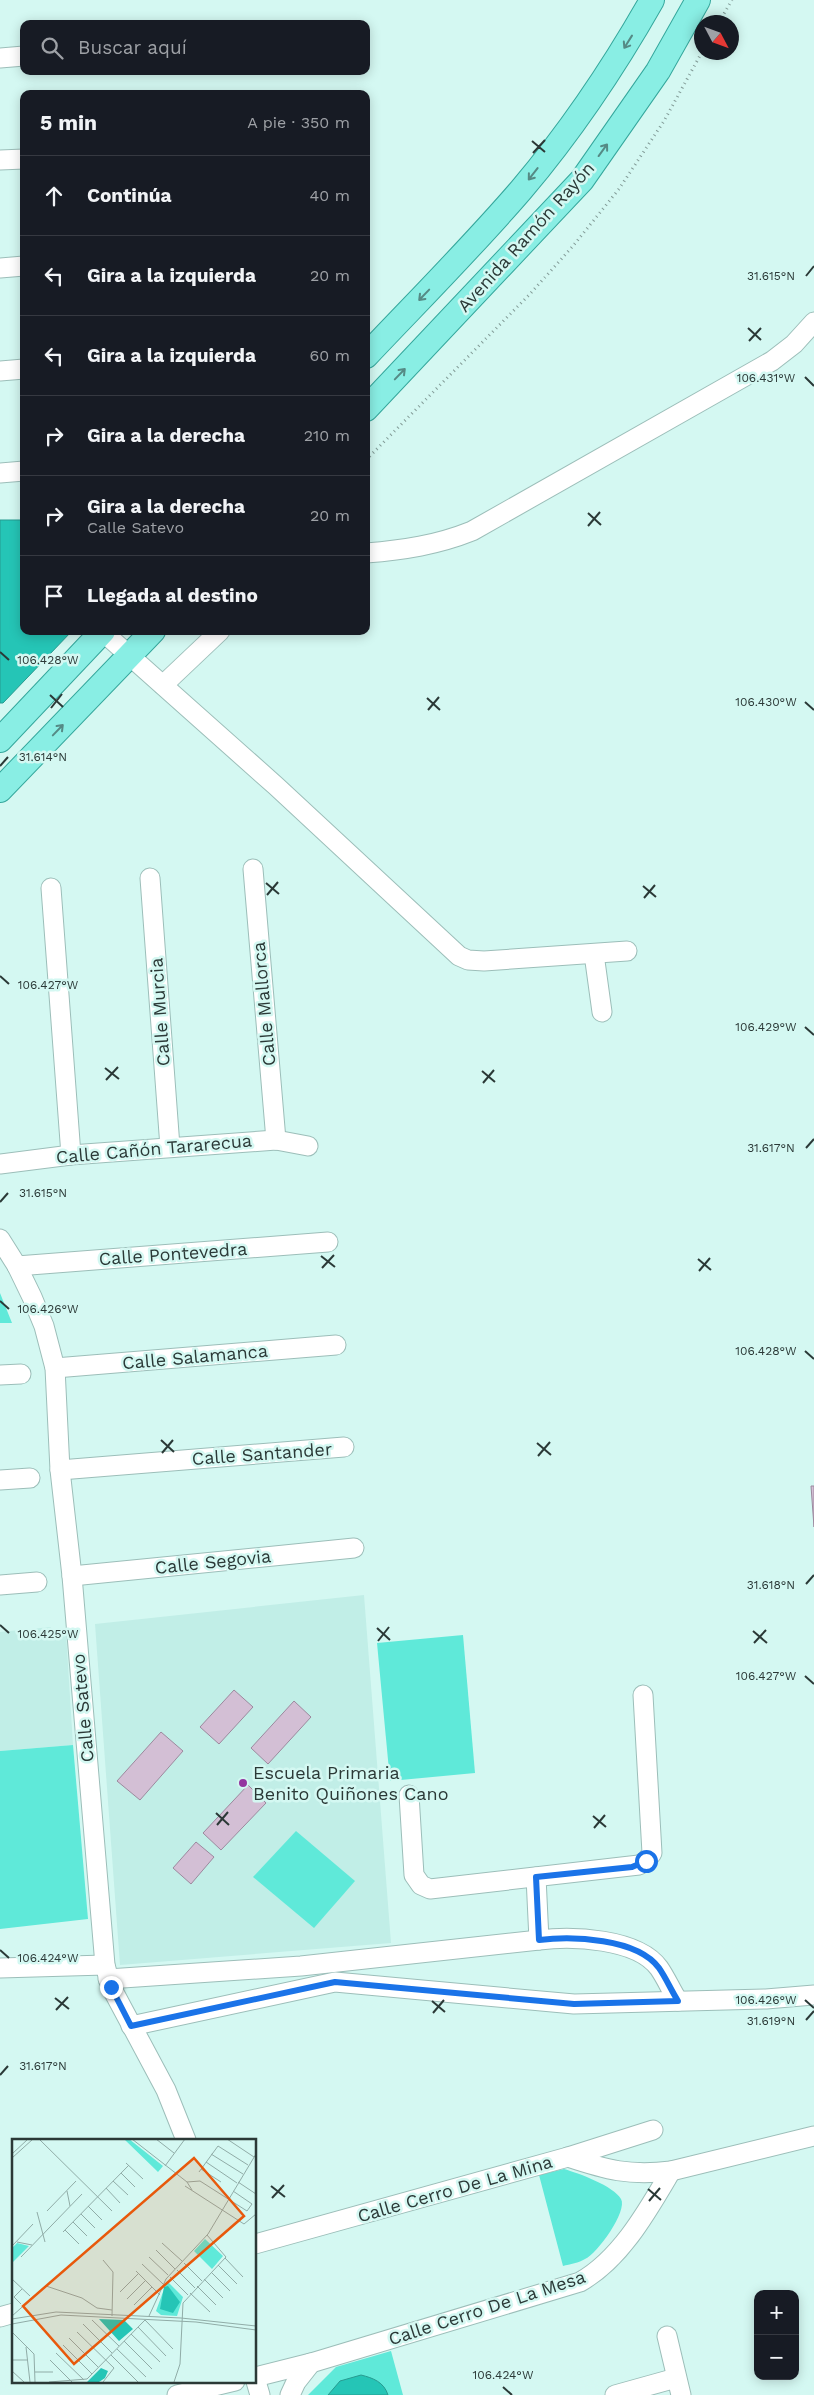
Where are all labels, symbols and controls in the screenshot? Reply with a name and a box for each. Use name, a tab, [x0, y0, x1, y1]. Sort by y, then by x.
north arrow	[694, 15, 739, 60]
search box	[20, 20, 370, 75]
icon: search	[38, 34, 66, 62]
one-way arrow	[622, 35, 632, 49]
text: Buscar aquí	[78, 36, 187, 59]
text: 5 min	[40, 110, 97, 135]
text: A pie · 350 m	[247, 113, 350, 132]
one-way arrow	[598, 144, 609, 157]
street label: Avenida Ramón Rayón	[453, 157, 598, 316]
one-way arrow	[528, 168, 539, 181]
icon: ahead	[40, 182, 68, 210]
text: Continúa	[87, 184, 171, 207]
text: 40 m	[310, 186, 350, 205]
icon: left	[40, 262, 68, 290]
text: Gira a la izquierda	[87, 264, 256, 287]
text: 20 m	[310, 266, 350, 285]
text: 31.615°N	[747, 269, 795, 283]
one-way arrow	[418, 288, 430, 301]
icon: left	[40, 342, 68, 370]
text: Gira a la izquierda	[87, 344, 256, 367]
text: 60 m	[310, 346, 350, 365]
one-way arrow	[394, 367, 406, 380]
text: 106.431°W	[737, 371, 796, 385]
icon: right	[40, 422, 68, 450]
text: Gira a la derecha	[87, 424, 245, 447]
text: 210 m	[304, 426, 350, 445]
text: Gira a la derecha	[87, 495, 245, 518]
icon: right	[40, 502, 68, 530]
text: 20 m	[310, 506, 350, 525]
text: Calle Satevo	[87, 518, 184, 537]
icon: arrive	[40, 582, 68, 610]
text: Llegada al destino	[87, 584, 258, 607]
text: 106.428°W	[17, 653, 79, 667]
text: 106.430°W	[735, 695, 797, 709]
one-way arrow	[52, 724, 64, 736]
text: 31.614°N	[19, 750, 67, 764]
street label: Calle Mallorca	[248, 941, 279, 1067]
street label: Calle Murcia	[145, 957, 174, 1067]
text: 106.427°W	[18, 978, 79, 992]
text: 106.429°W	[735, 1020, 797, 1034]
street label: Calle Cañón Tararecua	[55, 1129, 253, 1168]
text: 31.617°N	[747, 1141, 795, 1155]
text: 31.615°N	[19, 1186, 67, 1200]
street label: Calle Pontevedra	[98, 1238, 248, 1269]
text: 106.426°W	[17, 1302, 79, 1316]
street label: Calle Salamanca	[121, 1340, 269, 1373]
text: 106.428°W	[735, 1344, 797, 1358]
street label: Calle Santander	[191, 1438, 333, 1469]
street label: Calle Segovia	[154, 1545, 272, 1578]
text: 31.618°N	[747, 1578, 795, 1592]
text: 106.425°W	[18, 1627, 79, 1641]
street label: Calle Satevo	[67, 1653, 98, 1763]
text: 106.427°W	[736, 1669, 797, 1683]
place label: Escuela Primaria Benito Quiñones Cano	[253, 1762, 448, 1804]
marker: Escuela Primaria Benito Quiñones Cano	[237, 1777, 249, 1789]
route start	[635, 1850, 658, 1873]
text: 106.424°W	[18, 1951, 79, 1965]
route end	[100, 1976, 123, 1999]
text: 106.426°W	[735, 1993, 797, 2007]
text: 31.619°N	[747, 2014, 795, 2028]
text: 31.617°N	[19, 2059, 67, 2073]
inset map	[12, 2139, 256, 2382]
street label: Calle Cerro De La Mina	[355, 2151, 555, 2226]
street label: Calle Cerro De La Mesa	[386, 2266, 588, 2349]
map controls	[754, 2290, 799, 2380]
button: +	[754, 2290, 799, 2335]
button: −	[754, 2335, 799, 2380]
text: 106.424°W	[473, 2368, 534, 2382]

